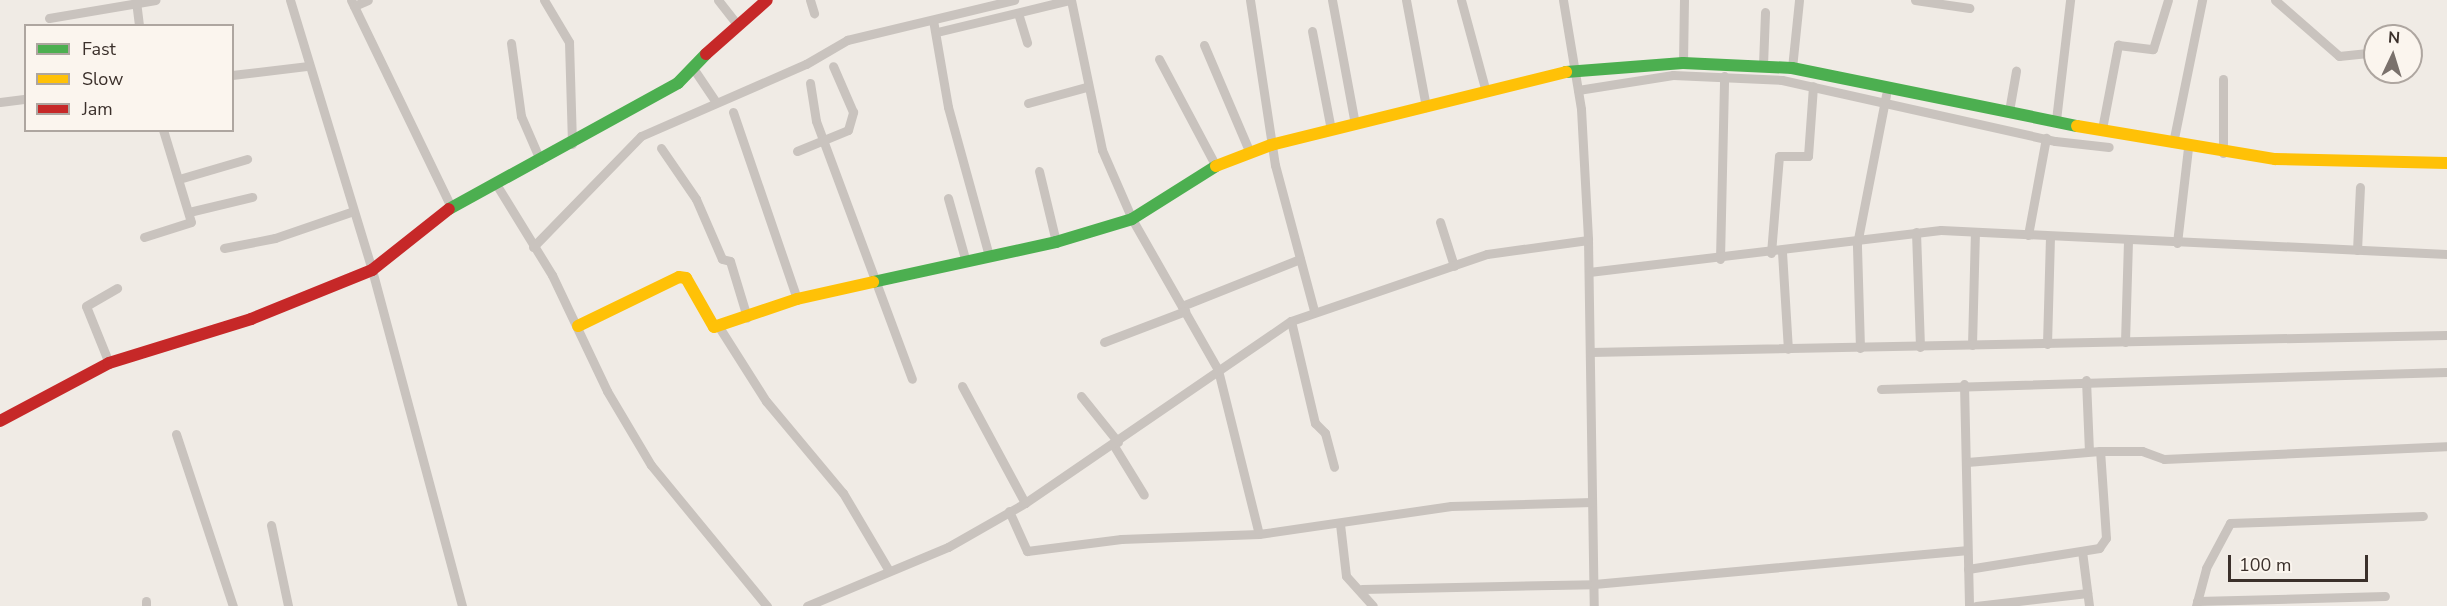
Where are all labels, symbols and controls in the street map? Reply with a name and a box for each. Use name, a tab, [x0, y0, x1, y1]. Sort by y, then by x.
legend	[24, 24, 234, 132]
north arrow	[2363, 24, 2423, 84]
text: N	[2387, 27, 2401, 49]
text: Fast	[82, 37, 116, 61]
text: Slow	[82, 67, 123, 91]
text: Jam	[82, 97, 113, 121]
scale bar	[2231, 543, 2370, 581]
text: 100 m	[2239, 553, 2291, 577]

